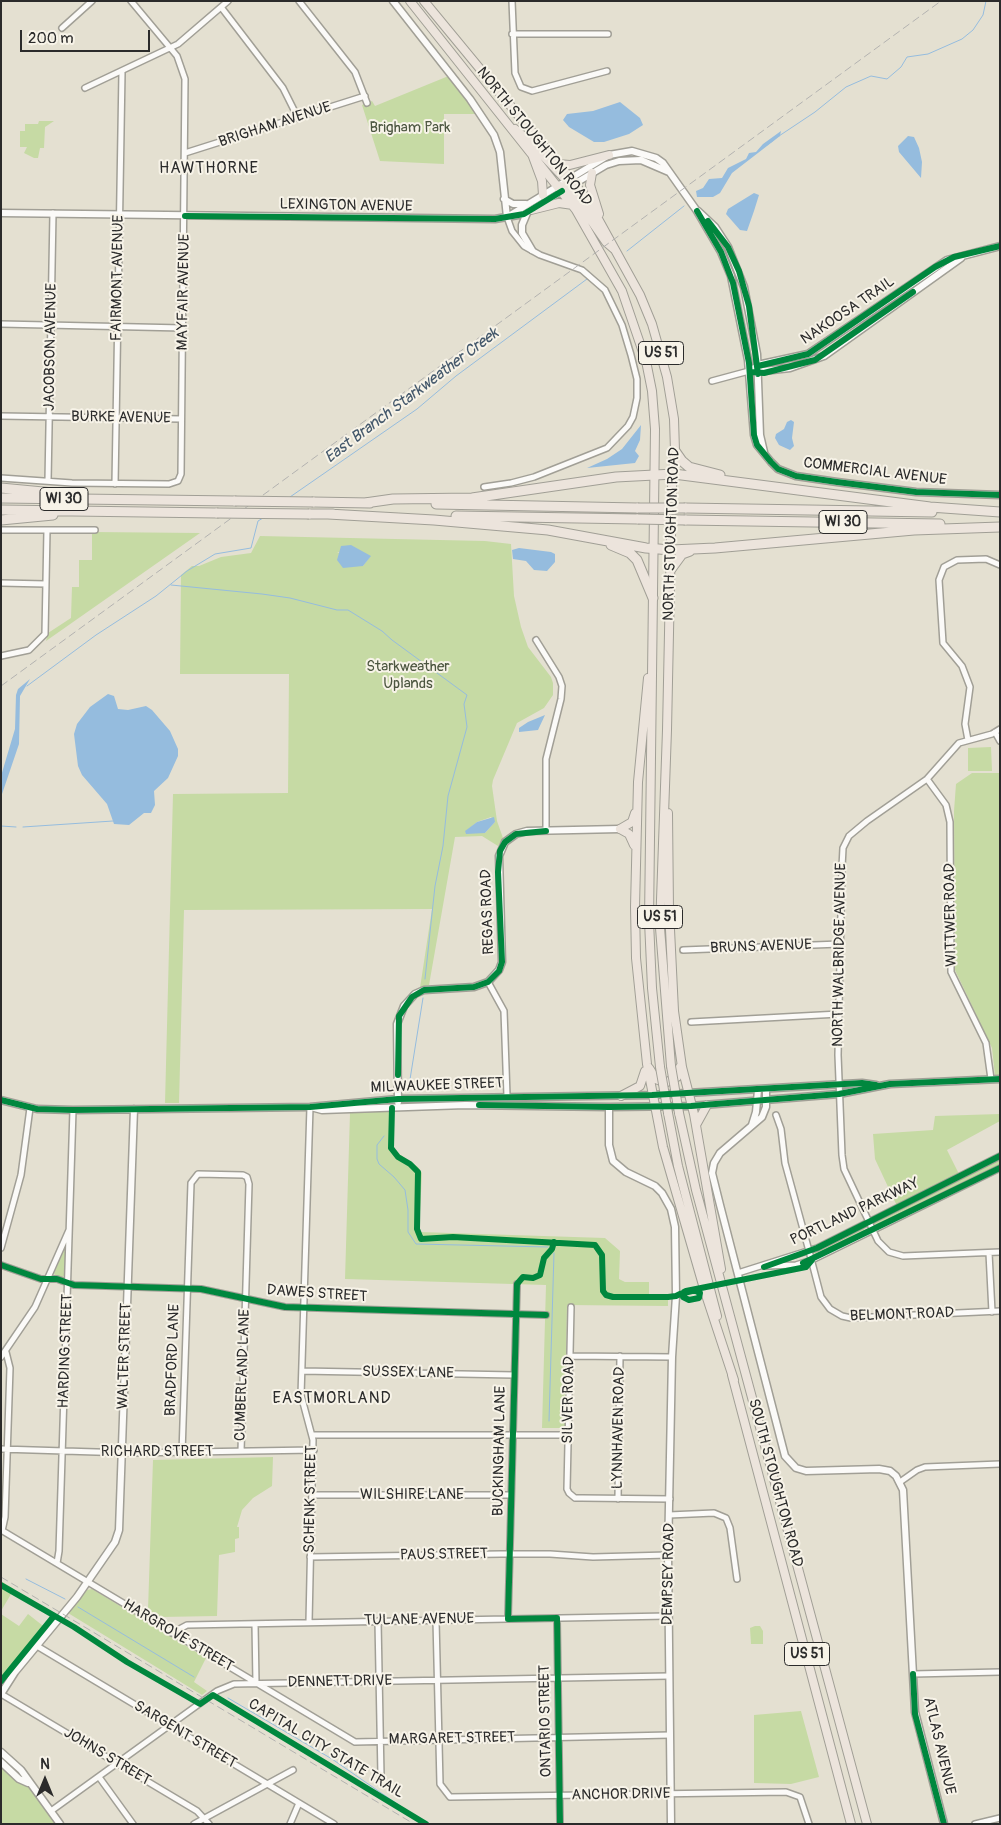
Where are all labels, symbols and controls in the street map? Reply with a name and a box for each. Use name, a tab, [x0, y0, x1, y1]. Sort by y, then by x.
scale bar	[22, 20, 152, 52]
text: 200 m	[28, 29, 73, 48]
street label: NORTH STOUGHTON ROAD	[472, 64, 596, 210]
street label: BRIGHAM AVENUE	[217, 98, 333, 152]
park label: Brigham Park	[369, 119, 451, 137]
district label: HAWTHORNE	[158, 159, 260, 179]
street label: LEXINGTON AVENUE	[279, 196, 413, 216]
street label: FAIRMONT AVENUE	[108, 215, 128, 341]
street label: MAYFAIR AVENUE	[174, 233, 194, 351]
street label: NAKOOSA TRAIL	[798, 273, 898, 349]
street label: JACOBSON AVENUE	[41, 283, 61, 411]
water label: East Branch Starkweather Creek	[321, 324, 503, 468]
road number: US 51	[638, 342, 684, 364]
street label: BURKE AVENUE	[71, 408, 171, 428]
street label: NORTH STOUGHTON ROAD	[660, 447, 684, 621]
street label: COMMERCIAL AVENUE	[802, 454, 948, 490]
road number: WI 30	[40, 488, 88, 510]
road number: WI 30	[819, 511, 867, 534]
park label: Starkweather Uplands	[366, 658, 450, 693]
street label: NORTH WALBRIDGE AVENUE	[829, 863, 851, 1047]
street label: WITTWER ROAD	[941, 863, 961, 967]
street label: REGAS ROAD	[478, 869, 498, 955]
road number: US 51	[638, 906, 682, 929]
street label: BRUNS AVENUE	[710, 936, 812, 958]
street label: MILWAUKEE STREET	[370, 1075, 504, 1097]
street label: PORTLAND PARKWAY	[788, 1174, 922, 1250]
street label: DAWES STREET	[266, 1282, 368, 1306]
street label: HARDING STREET	[55, 1293, 77, 1409]
street label: WALTER STREET	[114, 1302, 136, 1410]
street label: BRADFORD LANE	[162, 1304, 184, 1416]
street label: BELMONT ROAD	[850, 1304, 954, 1326]
street label: CUMBERLAND LANE	[232, 1309, 254, 1441]
street label: SILVER ROAD	[559, 1356, 579, 1444]
street label: SUSSEX LANE	[362, 1363, 454, 1383]
street label: LYNNHAVEN ROAD	[609, 1367, 629, 1489]
street label: BUCKINGHAM LANE	[490, 1386, 510, 1516]
district label: EASTMORLAND	[271, 1389, 393, 1409]
street label: SOUTH STOUGHTON ROAD	[744, 1397, 806, 1569]
street label: RICHARD STREET	[101, 1443, 213, 1461]
street label: SCHENK STREET	[301, 1445, 321, 1553]
street label: WILSHIRE LANE	[360, 1486, 464, 1504]
street label: DEMPSEY ROAD	[659, 1523, 679, 1625]
street label: PAUS STREET	[400, 1545, 488, 1565]
street label: HARGROVE STREET	[119, 1596, 237, 1676]
street label: TULANE AVENUE	[364, 1610, 474, 1630]
road number: US 51	[784, 1642, 830, 1666]
street label: ONTARIO STREET	[536, 1665, 556, 1777]
street label: DENNETT DRIVE	[288, 1672, 392, 1692]
street label: CAPITAL CITY STATE TRAIL	[245, 1695, 407, 1803]
street label: ATLAS AVENUE	[919, 1695, 959, 1797]
street label: SARGENT STREET	[130, 1697, 240, 1773]
street label: JOHNS STREET	[60, 1724, 154, 1790]
street label: MARGARET STREET	[389, 1729, 515, 1749]
north arrow	[20, 1755, 70, 1805]
text: N	[40, 1756, 50, 1773]
street label: ANCHOR DRIVE	[571, 1785, 671, 1805]

